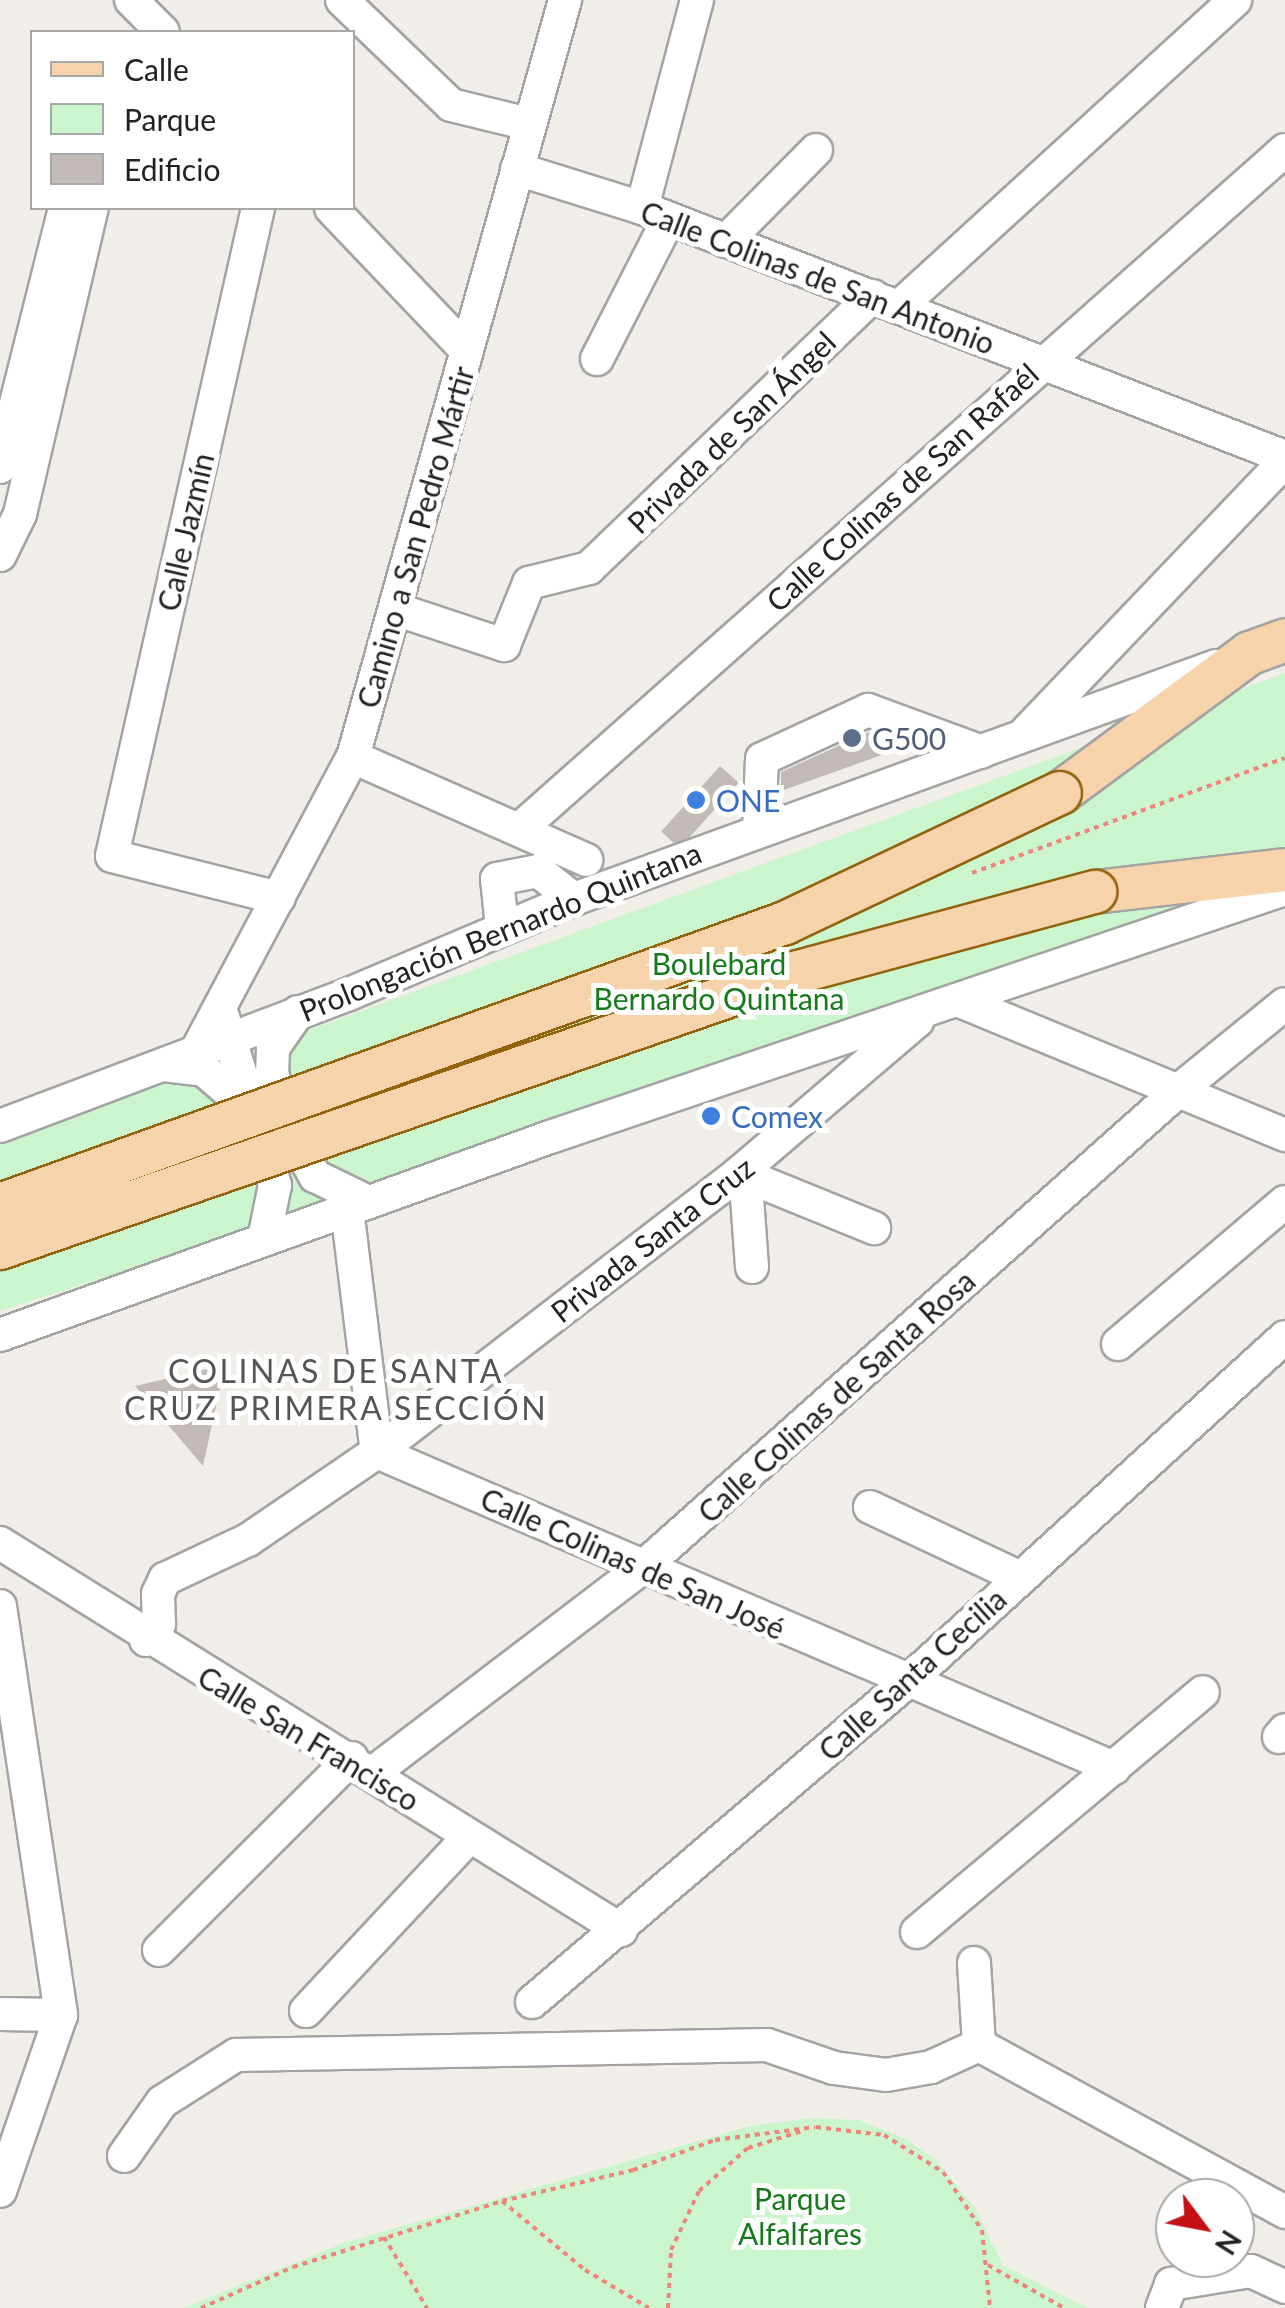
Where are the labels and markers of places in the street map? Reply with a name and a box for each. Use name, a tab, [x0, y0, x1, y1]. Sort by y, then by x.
place label: G500	[872, 720, 946, 756]
marker: G500	[841, 727, 863, 749]
place label: ONE	[716, 782, 780, 818]
marker: ONE	[685, 789, 707, 811]
place label: Comex	[731, 1098, 823, 1134]
marker: Comex	[700, 1105, 722, 1127]

